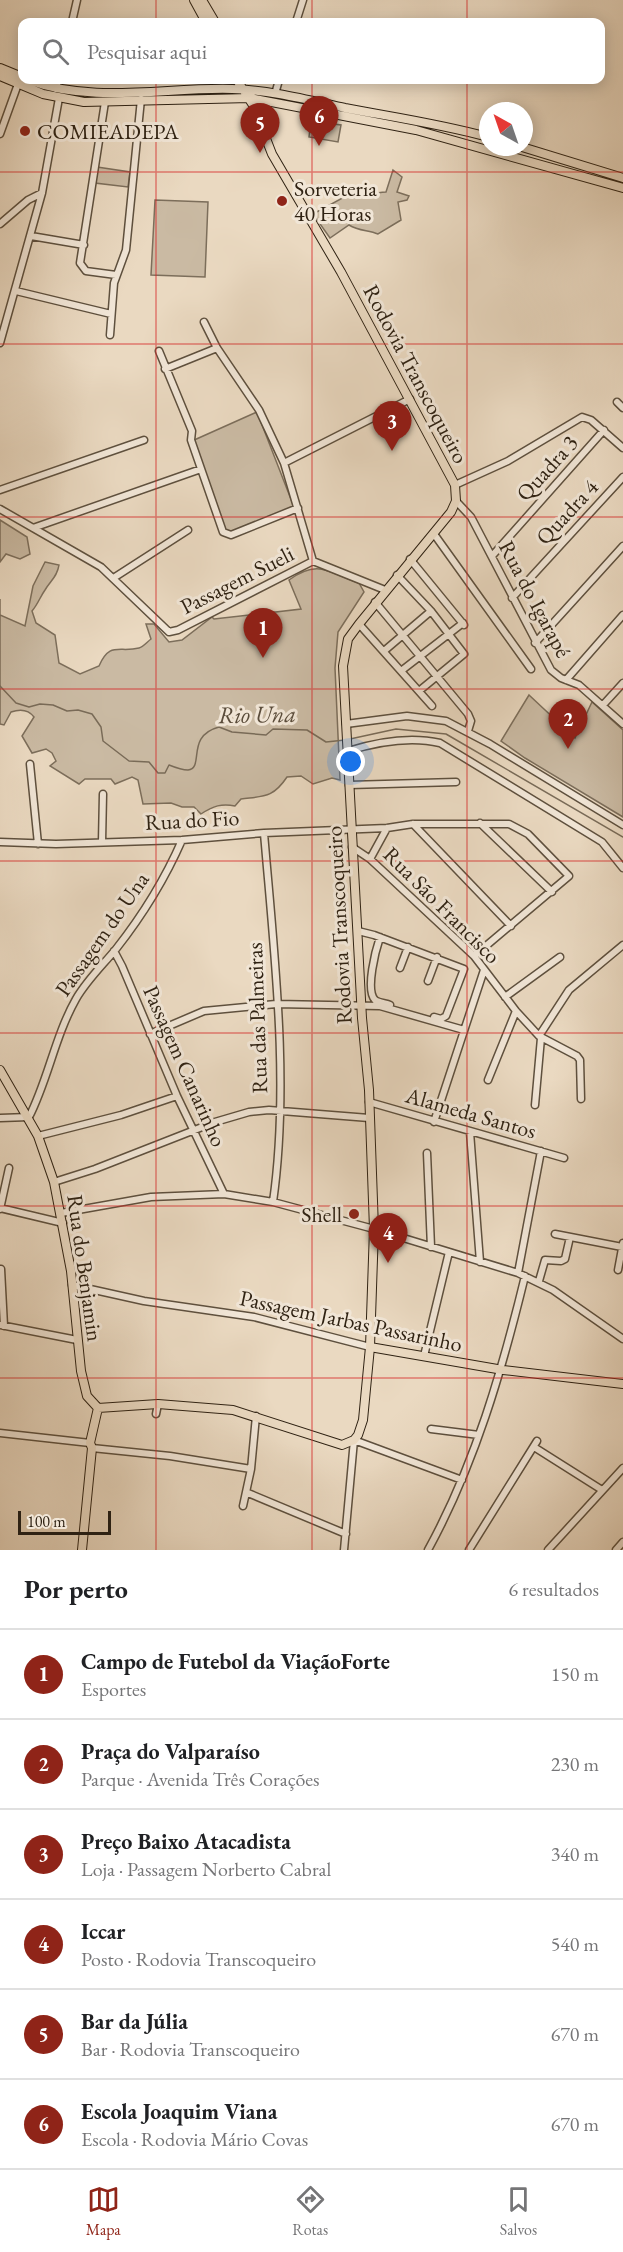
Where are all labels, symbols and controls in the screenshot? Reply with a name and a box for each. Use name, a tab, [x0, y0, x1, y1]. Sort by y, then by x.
search box	[18, 18, 605, 84]
icon: search	[39, 35, 72, 68]
text: Pesquisar aqui	[87, 37, 207, 66]
pin: 6	[300, 96, 338, 146]
north arrow	[479, 102, 533, 156]
pin: 5	[240, 104, 280, 153]
place label: COMIEADEPA	[37, 117, 180, 146]
marker: COMIEADEPA	[18, 124, 32, 138]
place label: Sorveteria 40 Horas	[294, 174, 377, 228]
marker: Sorveteria 40 Horas	[275, 194, 289, 208]
street label: Rodovia Transcoqueiro	[357, 280, 475, 469]
pin: 3	[372, 402, 412, 451]
street label: Quadra 3	[510, 429, 584, 507]
street label: Quadra 4	[529, 473, 605, 551]
street label: Rua do Igarapé	[492, 535, 578, 663]
street label: Passagem Sueli	[175, 539, 299, 621]
pin: 1	[244, 608, 282, 658]
water label: Rio Una	[218, 698, 296, 730]
pin: 2	[548, 700, 588, 749]
your location	[336, 747, 365, 776]
street label: Rua do Fio	[144, 803, 240, 837]
street label: Rodovia Transcoqueiro	[319, 825, 359, 1025]
street label: Rua São Francisco	[377, 840, 507, 970]
street label: Passagem do Una	[48, 866, 156, 1002]
street label: Rua das Palmeiras	[240, 942, 274, 1094]
street label: Passagem Canarinho	[136, 981, 234, 1151]
street label: Alameda Santos	[401, 1080, 540, 1145]
street label: Rua do Benjamin	[60, 1193, 110, 1344]
place label: Shell	[301, 1200, 342, 1229]
marker: Shell	[347, 1207, 361, 1221]
pin: 4	[368, 1214, 408, 1263]
street label: Passagem Jarbas Passarinho	[237, 1283, 465, 1359]
scale bar	[18, 1508, 111, 1536]
text: 100 m	[27, 1511, 66, 1532]
text: Por perto	[24, 1572, 128, 1606]
text: 6 resultados	[508, 1576, 599, 1602]
text: Campo de Futebol da ViaçãoForte	[81, 1647, 390, 1676]
text: 1	[38, 1661, 49, 1687]
text: 150 m	[551, 1661, 599, 1687]
text: Esportes	[81, 1676, 146, 1702]
text: Praça do Valparaíso	[81, 1737, 260, 1766]
text: 2	[38, 1751, 49, 1777]
text: 230 m	[551, 1751, 599, 1777]
text: Parque · Avenida Três Corações	[81, 1766, 320, 1792]
text: Preço Baixo Atacadista	[81, 1827, 291, 1856]
text: 3	[38, 1841, 49, 1867]
text: 340 m	[551, 1841, 599, 1867]
text: Loja · Passagem Norberto Cabral	[81, 1856, 331, 1882]
text: Iccar	[81, 1917, 125, 1946]
text: 4	[38, 1931, 49, 1957]
text: 540 m	[551, 1931, 599, 1957]
text: Posto · Rodovia Transcoqueiro	[81, 1946, 316, 1972]
text: Bar da Júlia	[81, 2007, 188, 2036]
text: 5	[38, 2021, 49, 2047]
text: 670 m	[551, 2021, 599, 2047]
text: Bar · Rodovia Transcoqueiro	[81, 2036, 300, 2062]
text: Escola Joaquim Viana	[81, 2097, 277, 2126]
text: 6	[38, 2111, 49, 2137]
text: 670 m	[551, 2111, 599, 2137]
text: Escola · Rodovia Mário Covas	[81, 2126, 308, 2152]
tab: Mapa	[86, 2183, 121, 2240]
tab: Rotas	[292, 2183, 328, 2240]
tab: Salvos	[500, 2183, 537, 2240]

